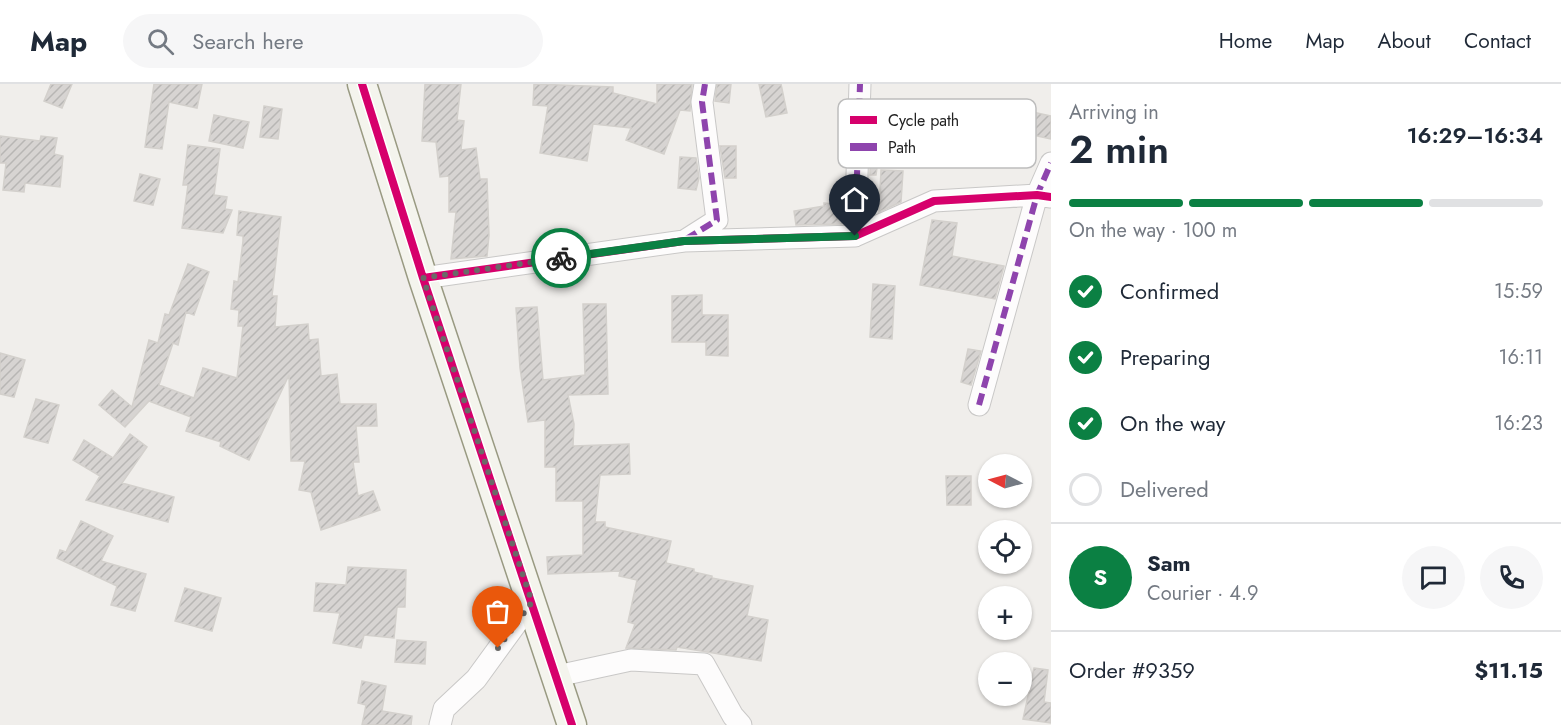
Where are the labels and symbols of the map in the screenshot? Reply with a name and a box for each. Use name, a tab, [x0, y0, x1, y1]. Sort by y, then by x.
legend	[838, 99, 1036, 168]
text: Cycle path	[888, 109, 959, 132]
text: Path	[888, 136, 916, 159]
pin	[829, 174, 880, 236]
courier	[531, 228, 591, 288]
north arrow	[978, 454, 1032, 508]
pin	[472, 586, 523, 648]

